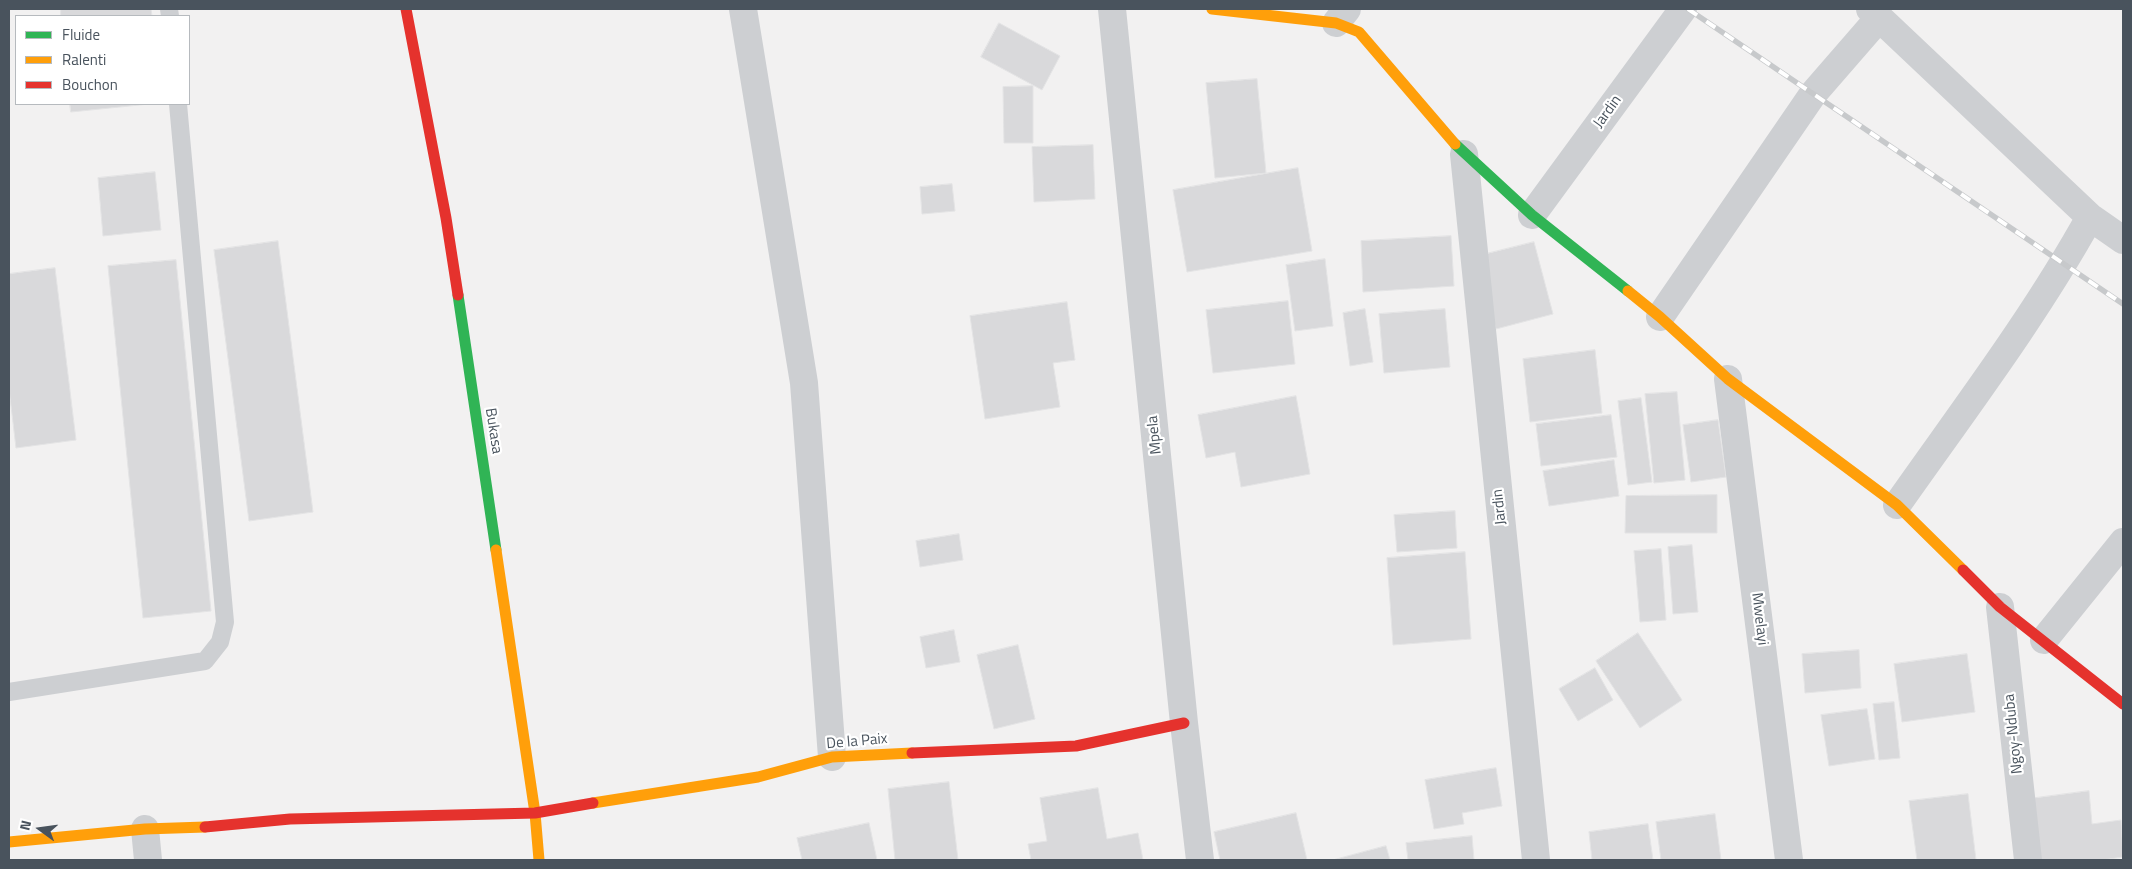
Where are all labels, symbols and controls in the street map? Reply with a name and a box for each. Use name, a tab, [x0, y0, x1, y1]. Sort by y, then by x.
legend	[15, 15, 190, 105]
text: Fluide	[62, 23, 100, 46]
text: Ralenti	[62, 48, 106, 71]
text: Bouchon	[62, 73, 118, 96]
street label: Jardin	[1590, 92, 1626, 132]
street label: Bukasa	[480, 407, 506, 455]
street label: Mpela	[1144, 415, 1166, 455]
street label: Jardin	[1489, 488, 1511, 526]
street label: Mwelayi	[1747, 592, 1771, 646]
street label: Ngoy-Nduba	[2001, 693, 2027, 775]
street label: De la Paix	[826, 730, 888, 754]
north arrow	[15, 804, 65, 854]
text: N	[14, 818, 36, 833]

